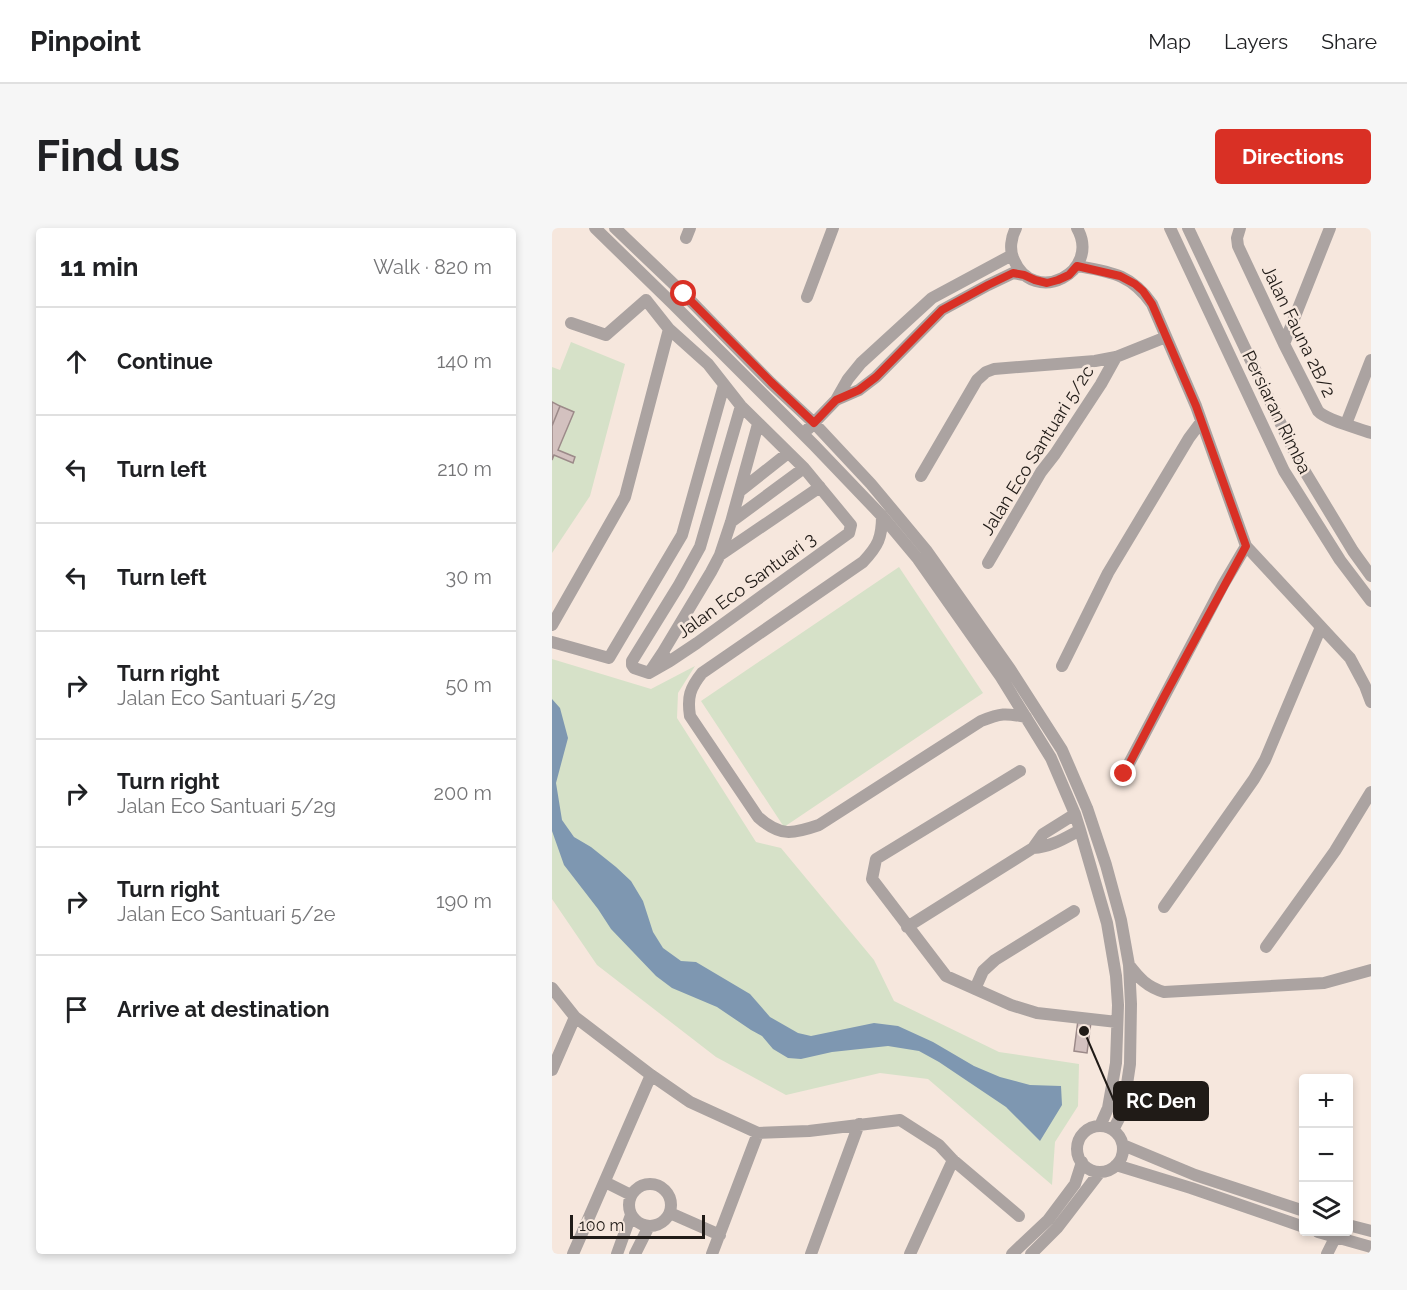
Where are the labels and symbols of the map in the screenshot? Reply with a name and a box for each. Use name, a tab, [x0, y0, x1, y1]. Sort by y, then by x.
street label: Jalan Fauna 2B/2	[1258, 262, 1340, 400]
route start	[670, 280, 696, 306]
street label: Persiaran Rimba	[1238, 347, 1316, 477]
street label: Jalan Eco Santuari 5/2c	[976, 361, 1098, 539]
street label: Jalan Eco Santuari 3	[673, 528, 819, 642]
route end	[1110, 760, 1136, 786]
callout: RC Den	[1114, 1082, 1208, 1120]
text: RC Den	[1126, 1089, 1196, 1113]
scale bar	[570, 1212, 705, 1240]

